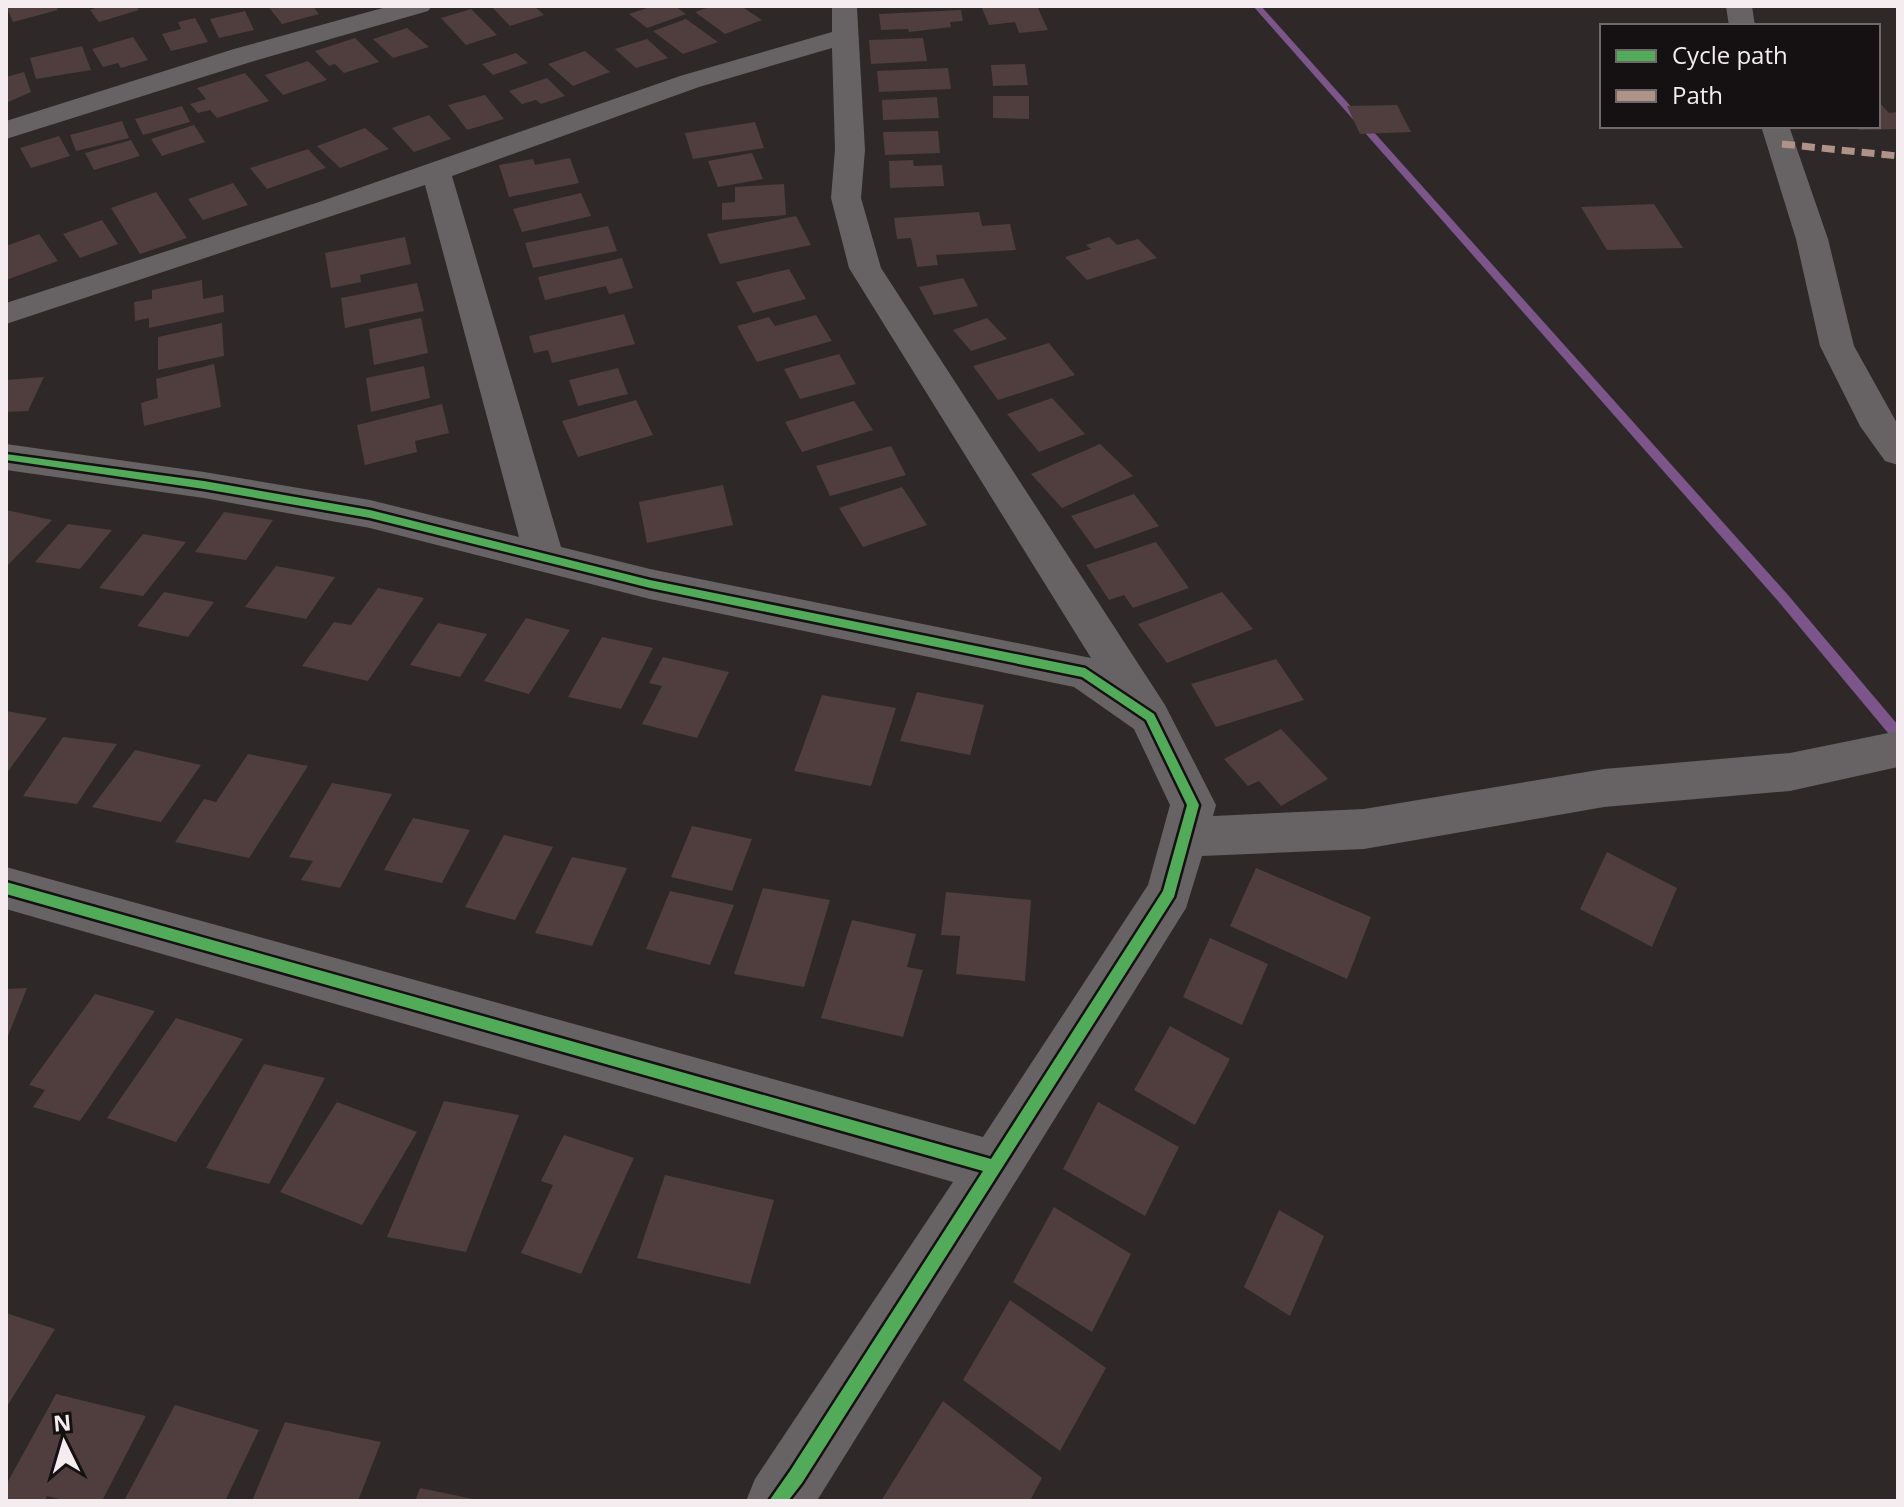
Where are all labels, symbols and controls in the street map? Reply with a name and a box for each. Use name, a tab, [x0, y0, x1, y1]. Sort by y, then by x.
legend	[1600, 24, 1880, 128]
text: Cycle path	[1672, 38, 1788, 71]
text: Path	[1672, 78, 1723, 111]
north arrow	[24, 1403, 104, 1483]
text: N	[52, 1406, 72, 1438]

